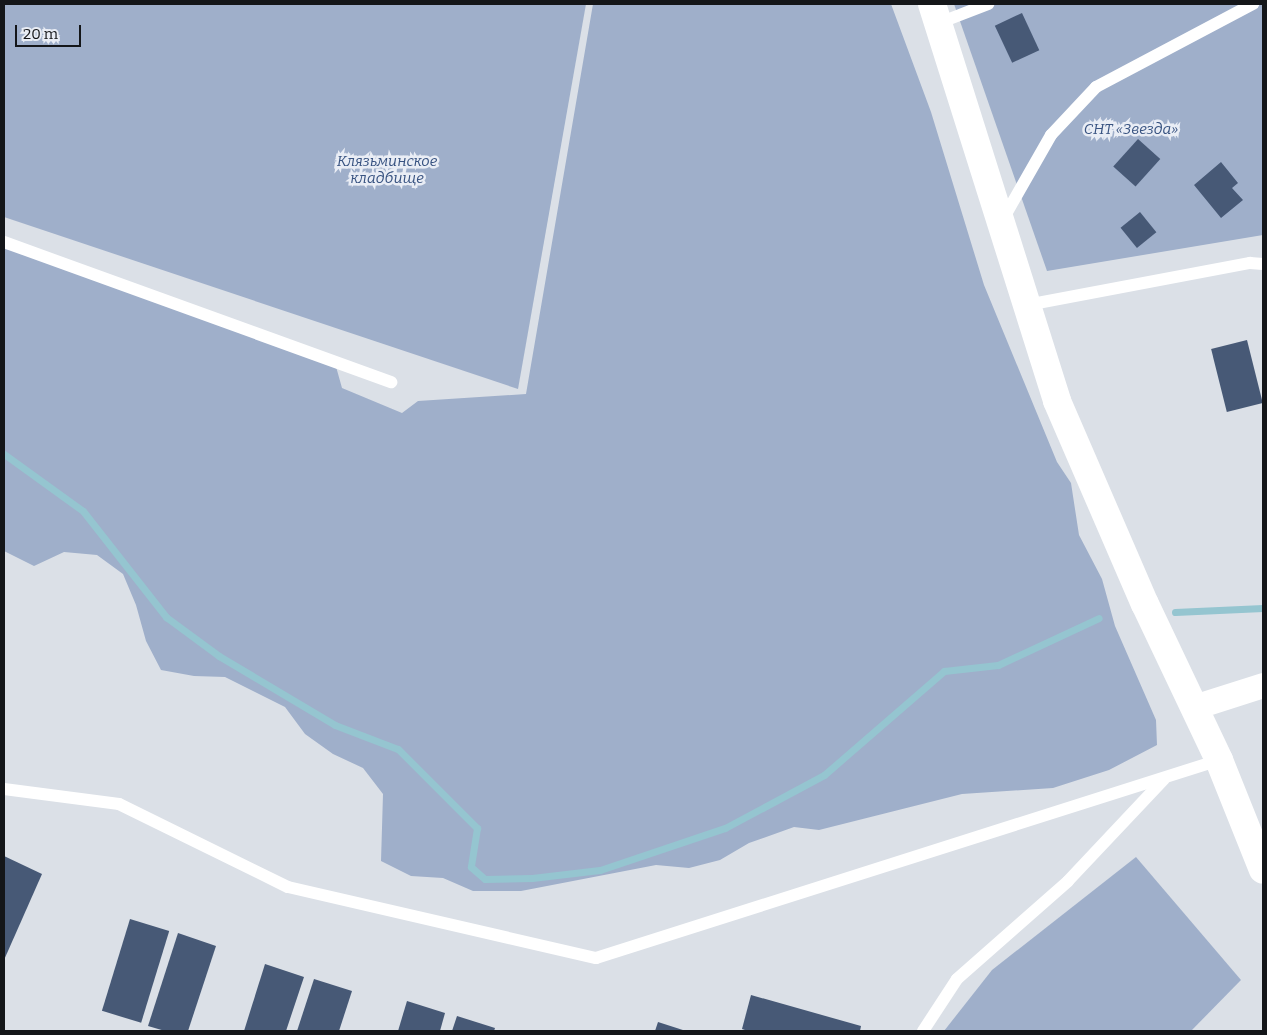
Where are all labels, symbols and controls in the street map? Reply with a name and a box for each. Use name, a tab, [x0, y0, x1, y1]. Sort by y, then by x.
scale bar	[18, 15, 84, 47]
text: 20 m	[23, 25, 58, 43]
park label: СНТ «Звезда»	[1084, 121, 1178, 139]
park label: Клязьминское кладбище	[337, 152, 437, 187]

